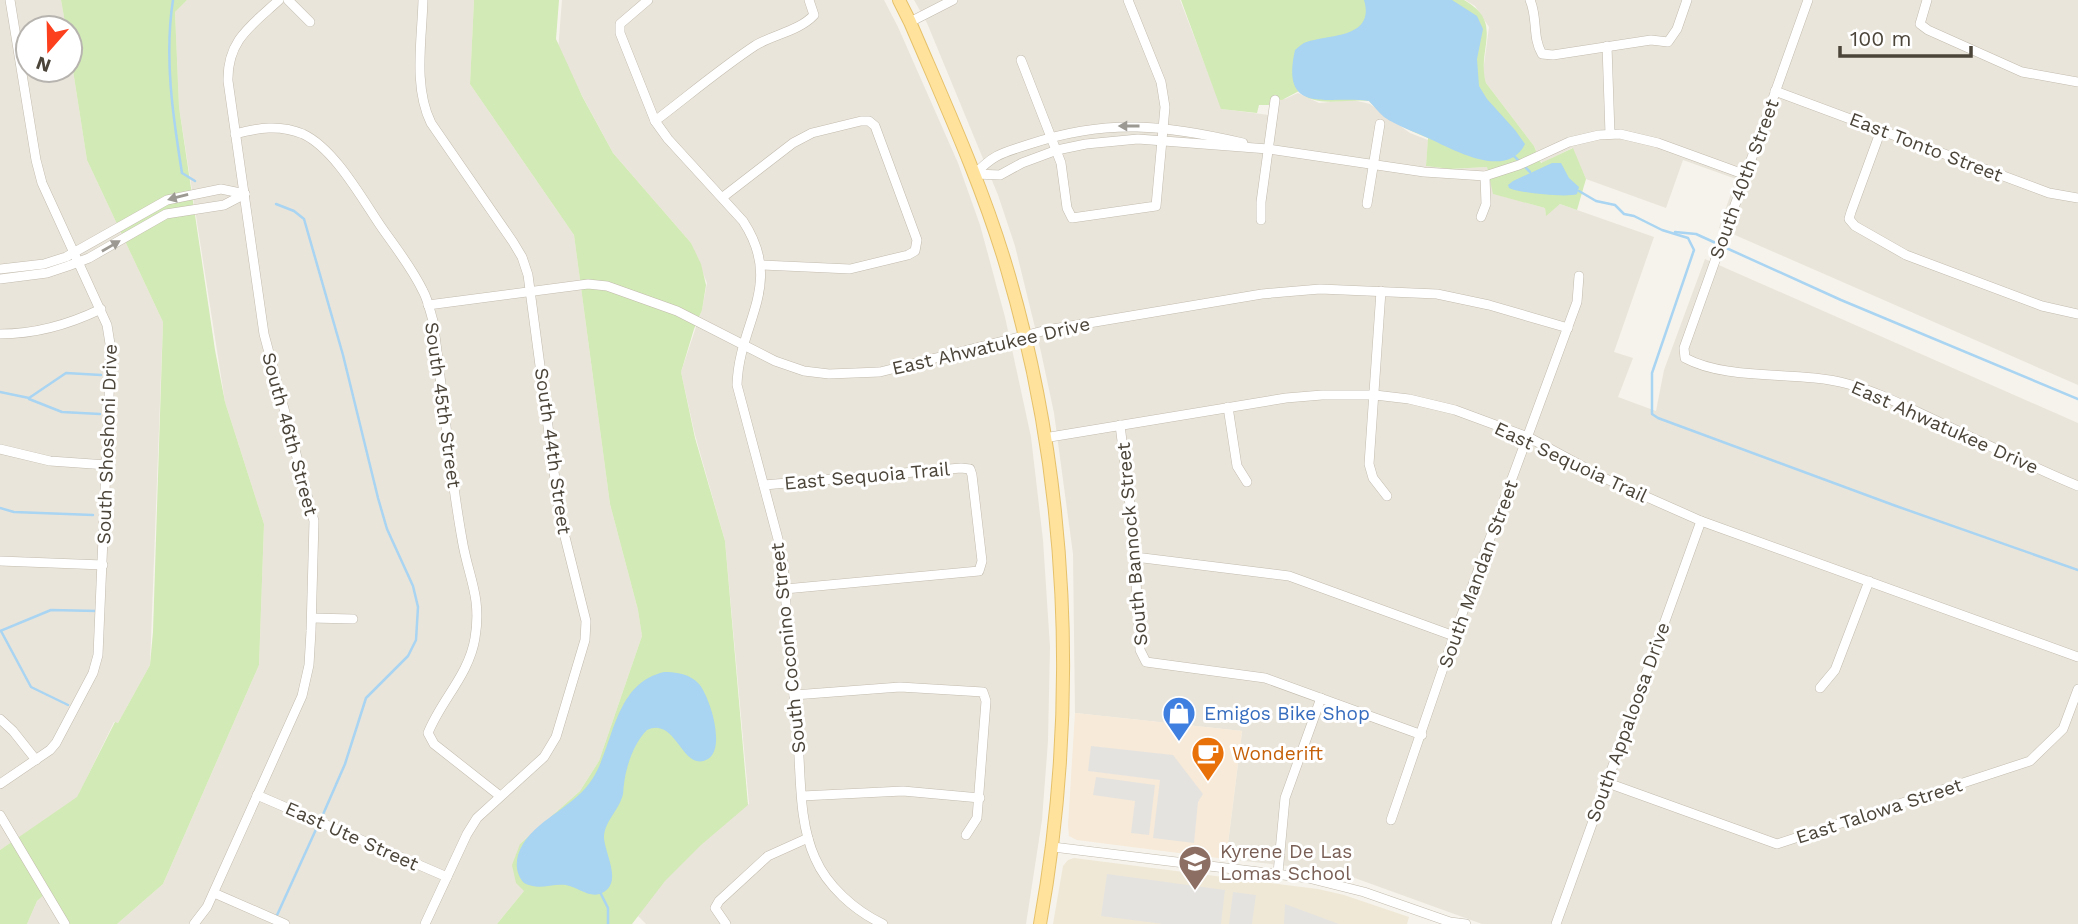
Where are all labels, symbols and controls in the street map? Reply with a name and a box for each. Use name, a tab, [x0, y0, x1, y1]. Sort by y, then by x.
north arrow	[14, 14, 84, 84]
scale bar	[1840, 14, 1971, 58]
text: 100 m	[1850, 26, 1912, 51]
text: N	[33, 51, 54, 78]
street label: South 40th Street	[1704, 96, 1784, 262]
street label: East Tonto Street	[1846, 107, 2006, 187]
one-way arrow	[1118, 120, 1140, 132]
one-way arrow	[167, 193, 188, 203]
one-way arrow	[101, 239, 120, 252]
street label: East Ahwatukee Drive	[890, 312, 1092, 380]
street label: South 45th Street	[420, 320, 466, 490]
street label: South Shoshoni Drive	[92, 343, 122, 545]
street label: South 46th Street	[257, 350, 323, 518]
street label: South 44th Street	[530, 366, 576, 536]
street label: East Ahwatukee Drive	[1848, 375, 2042, 479]
street label: East Sequoia Trail	[1491, 416, 1651, 508]
street label: South Bannock Street	[1112, 441, 1152, 647]
street label: East Sequoia Trail	[783, 457, 951, 495]
street label: South Mandan Street	[1433, 477, 1523, 671]
street label: South Coconino Street	[765, 542, 810, 754]
street label: South Appaloosa Drive	[1581, 619, 1675, 825]
shop icon: Emigos Bike Shop	[1160, 694, 1198, 743]
place label: Emigos Bike Shop	[1204, 702, 1370, 725]
cafe icon: Wonderift	[1189, 734, 1227, 783]
place label: Wonderift	[1232, 742, 1323, 765]
street label: East Talowa Street	[1793, 773, 1965, 849]
street label: East Ute Street	[282, 796, 422, 876]
place label: Kyrene De Las Lomas School	[1220, 840, 1352, 885]
school or university icon: Kyrene De Las Lomas School	[1176, 843, 1214, 892]

